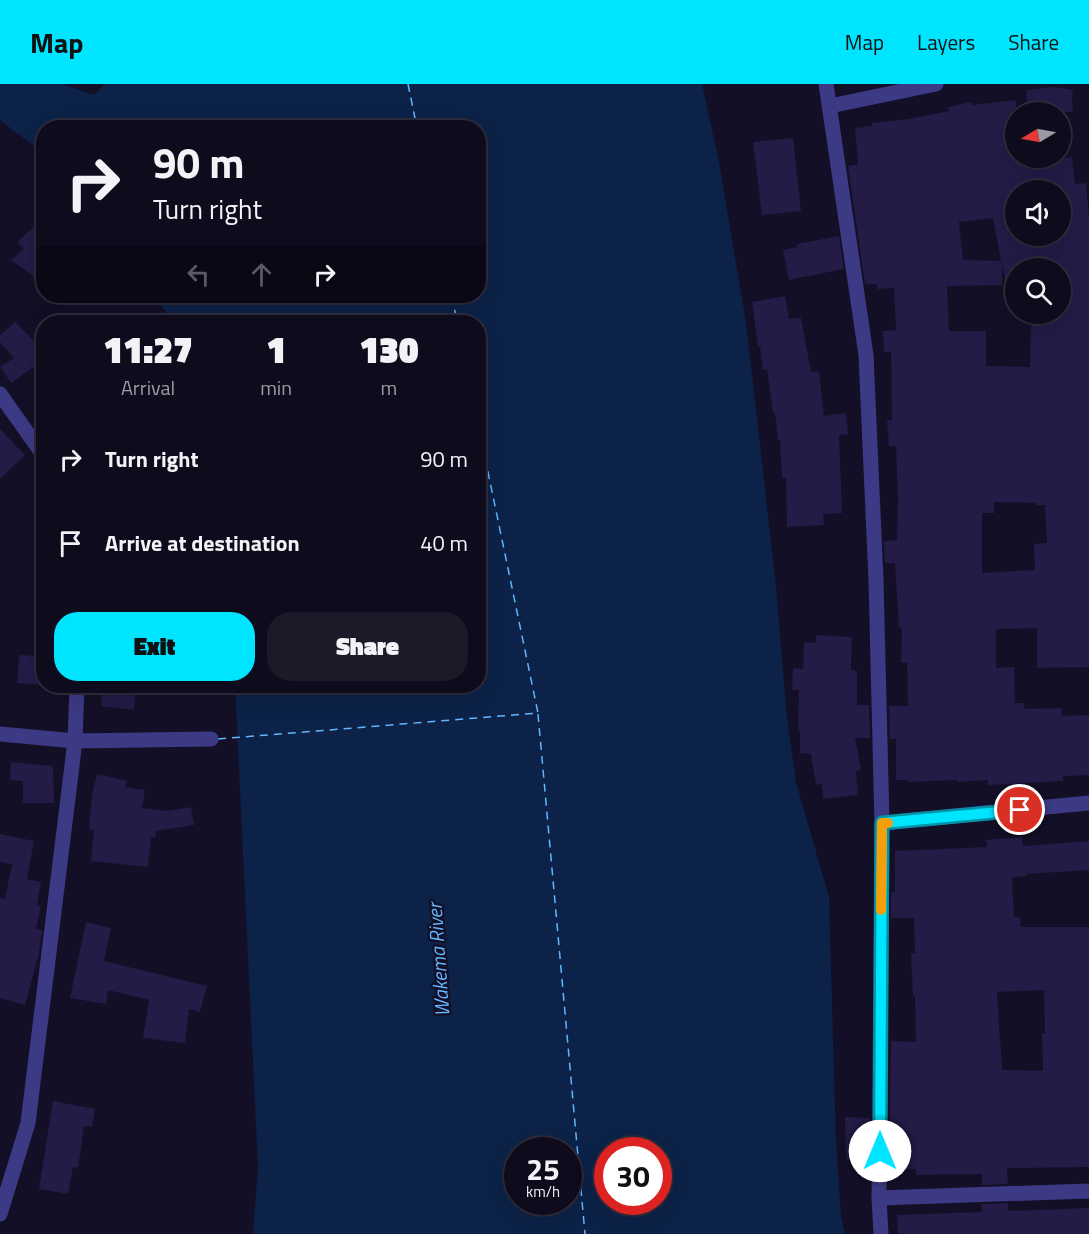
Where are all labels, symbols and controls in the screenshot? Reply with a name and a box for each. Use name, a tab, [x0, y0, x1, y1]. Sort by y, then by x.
text: Map	[30, 21, 84, 64]
text: Map	[845, 26, 884, 58]
text: Layers	[917, 26, 975, 58]
text: Share	[1008, 26, 1059, 58]
north arrow	[1005, 102, 1071, 168]
map controls	[1005, 102, 1071, 324]
text: 90 m	[153, 130, 245, 194]
icon: right	[54, 144, 132, 222]
button: sound	[1005, 180, 1071, 246]
text: Turn right	[153, 188, 262, 229]
icon: left	[182, 258, 215, 291]
icon: ahead	[245, 258, 278, 291]
icon: right	[308, 258, 341, 291]
button: search	[1005, 258, 1071, 324]
text: 11:27	[103, 322, 193, 377]
text: 1	[266, 322, 286, 377]
text: 130	[359, 322, 419, 377]
text: Arrival	[121, 372, 175, 403]
text: min	[260, 372, 292, 403]
text: m	[381, 372, 397, 403]
text: Turn right	[105, 442, 199, 476]
text: 90 m	[420, 442, 468, 476]
icon: right	[54, 443, 87, 476]
text: Arrive at destination	[105, 526, 300, 560]
text: 40 m	[420, 526, 468, 560]
icon: arrive	[54, 527, 87, 560]
button: Exit	[54, 612, 255, 681]
button: Share	[267, 612, 468, 681]
pin	[994, 784, 1045, 835]
icon: arrive	[1003, 793, 1036, 826]
water label: Wakema River	[418, 900, 457, 1018]
position arrow	[848, 1119, 912, 1183]
speed limit sign: 30	[594, 1137, 672, 1215]
text: 25	[526, 1146, 560, 1192]
text: km/h	[526, 1180, 560, 1203]

